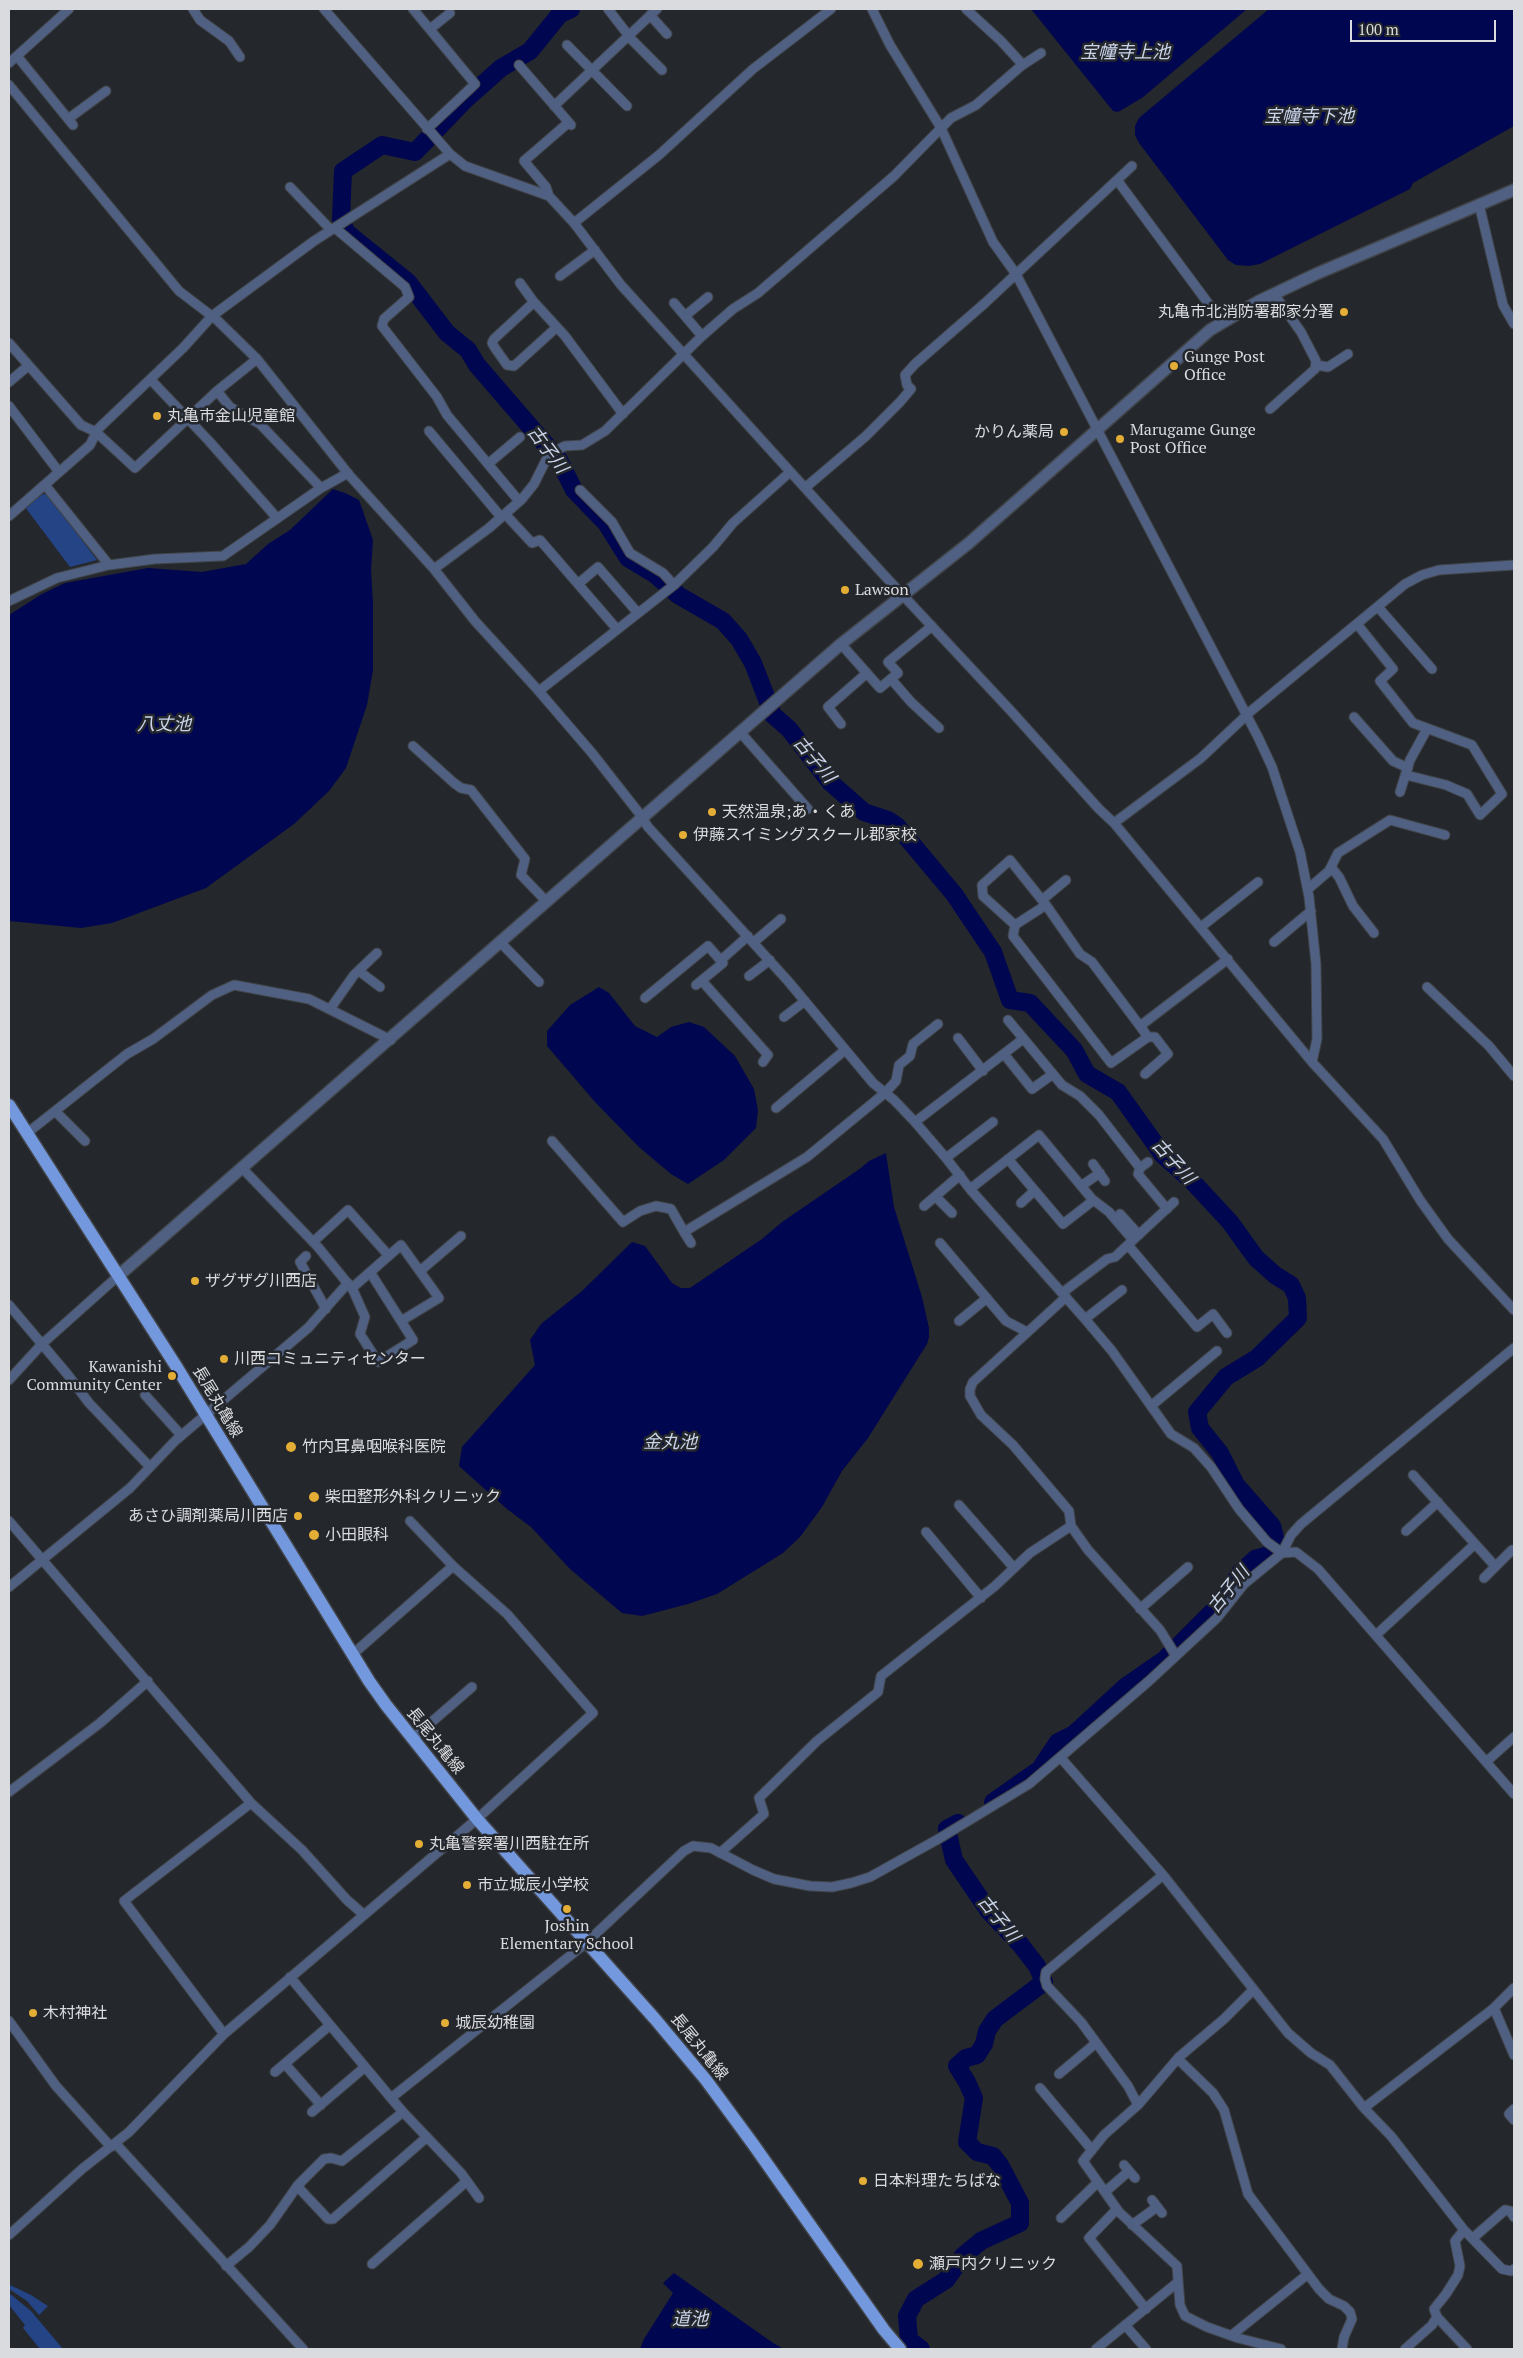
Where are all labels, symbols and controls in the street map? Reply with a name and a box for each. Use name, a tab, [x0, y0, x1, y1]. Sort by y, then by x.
scale bar	[1353, 10, 1499, 42]
text: 100 m	[1358, 19, 1399, 39]
water label: 宝幢寺上池	[1080, 42, 1170, 64]
water label: 宝幢寺下池	[1264, 106, 1354, 128]
place label: 丸亀市北消防署郡家分署	[1158, 302, 1334, 322]
marker: 丸亀市北消防署郡家分署	[1338, 306, 1350, 318]
place label: Gunge Post Office	[1184, 347, 1265, 385]
marker: Gunge Post Office	[1168, 360, 1180, 372]
place label: 丸亀市金山児童館	[167, 406, 295, 426]
marker: 丸亀市金山児童館	[151, 410, 163, 422]
place label: Marugame Gunge Post Office	[1130, 420, 1256, 458]
water label: 古子川	[522, 422, 572, 478]
place label: かりん薬局	[974, 422, 1054, 442]
marker: かりん薬局	[1058, 426, 1070, 438]
marker: Marugame Gunge Post Office	[1114, 433, 1126, 445]
place label: Lawson	[855, 580, 909, 600]
marker: Lawson	[839, 584, 851, 596]
water label: 八丈池	[137, 714, 191, 736]
water label: 古子川	[788, 732, 840, 788]
place label: 天然温泉;あ・くあ	[722, 802, 855, 822]
marker: 天然温泉;あ・くあ	[706, 806, 718, 818]
place label: 伊藤スイミングスクール郡家校	[693, 825, 917, 845]
marker: 伊藤スイミングスクール郡家校	[677, 829, 689, 841]
water label: 古子川	[1147, 1135, 1199, 1189]
place label: ザグザグ川西店	[205, 1271, 317, 1291]
marker: ザグザグ川西店	[189, 1275, 201, 1287]
place label: 川西コミュニティセンター	[234, 1349, 426, 1369]
marker: 川西コミュニティセンター	[218, 1353, 230, 1365]
place label: Kawanishi Community Center	[27, 1357, 162, 1395]
street label: 長尾丸亀線	[188, 1363, 246, 1441]
marker: Kawanishi Community Center	[166, 1370, 178, 1382]
water label: 金丸池	[643, 1432, 697, 1454]
place label: 竹内耳鼻咽喉科医院	[302, 1437, 446, 1457]
marker: 竹内耳鼻咽喉科医院	[284, 1440, 298, 1454]
place label: 柴田整形外科クリニック	[325, 1487, 501, 1507]
marker: 柴田整形外科クリニック	[307, 1490, 321, 1504]
place label: あさひ調剤薬局川西店	[128, 1506, 288, 1526]
marker: あさひ調剤薬局川西店	[292, 1510, 304, 1522]
place label: 小田眼科	[325, 1525, 389, 1545]
marker: 小田眼科	[307, 1528, 321, 1542]
water label: 古子川	[1204, 1562, 1254, 1618]
street label: 長尾丸亀線	[402, 1704, 468, 1778]
place label: 丸亀警察署川西駐在所	[429, 1834, 589, 1854]
marker: 丸亀警察署川西駐在所	[413, 1838, 425, 1850]
place label: 市立城辰小学校	[477, 1875, 589, 1895]
marker: 市立城辰小学校	[461, 1879, 473, 1891]
water label: 古子川	[973, 1891, 1023, 1947]
marker: Joshin Elementary School	[561, 1903, 573, 1915]
place label: Joshin Elementary School	[500, 1916, 634, 1954]
place label: 木村神社	[43, 2003, 107, 2023]
marker: 木村神社	[27, 2007, 39, 2019]
street label: 長尾丸亀線	[666, 2010, 732, 2084]
place label: 城辰幼稚園	[455, 2013, 535, 2033]
marker: 城辰幼稚園	[439, 2017, 451, 2029]
place label: 日本料理たちばな	[873, 2171, 1001, 2191]
marker: 日本料理たちばな	[857, 2175, 869, 2187]
place label: 瀬戸内クリニック	[929, 2254, 1057, 2274]
marker: 瀬戸内クリニック	[911, 2257, 925, 2271]
water label: 道池	[672, 2309, 708, 2331]

